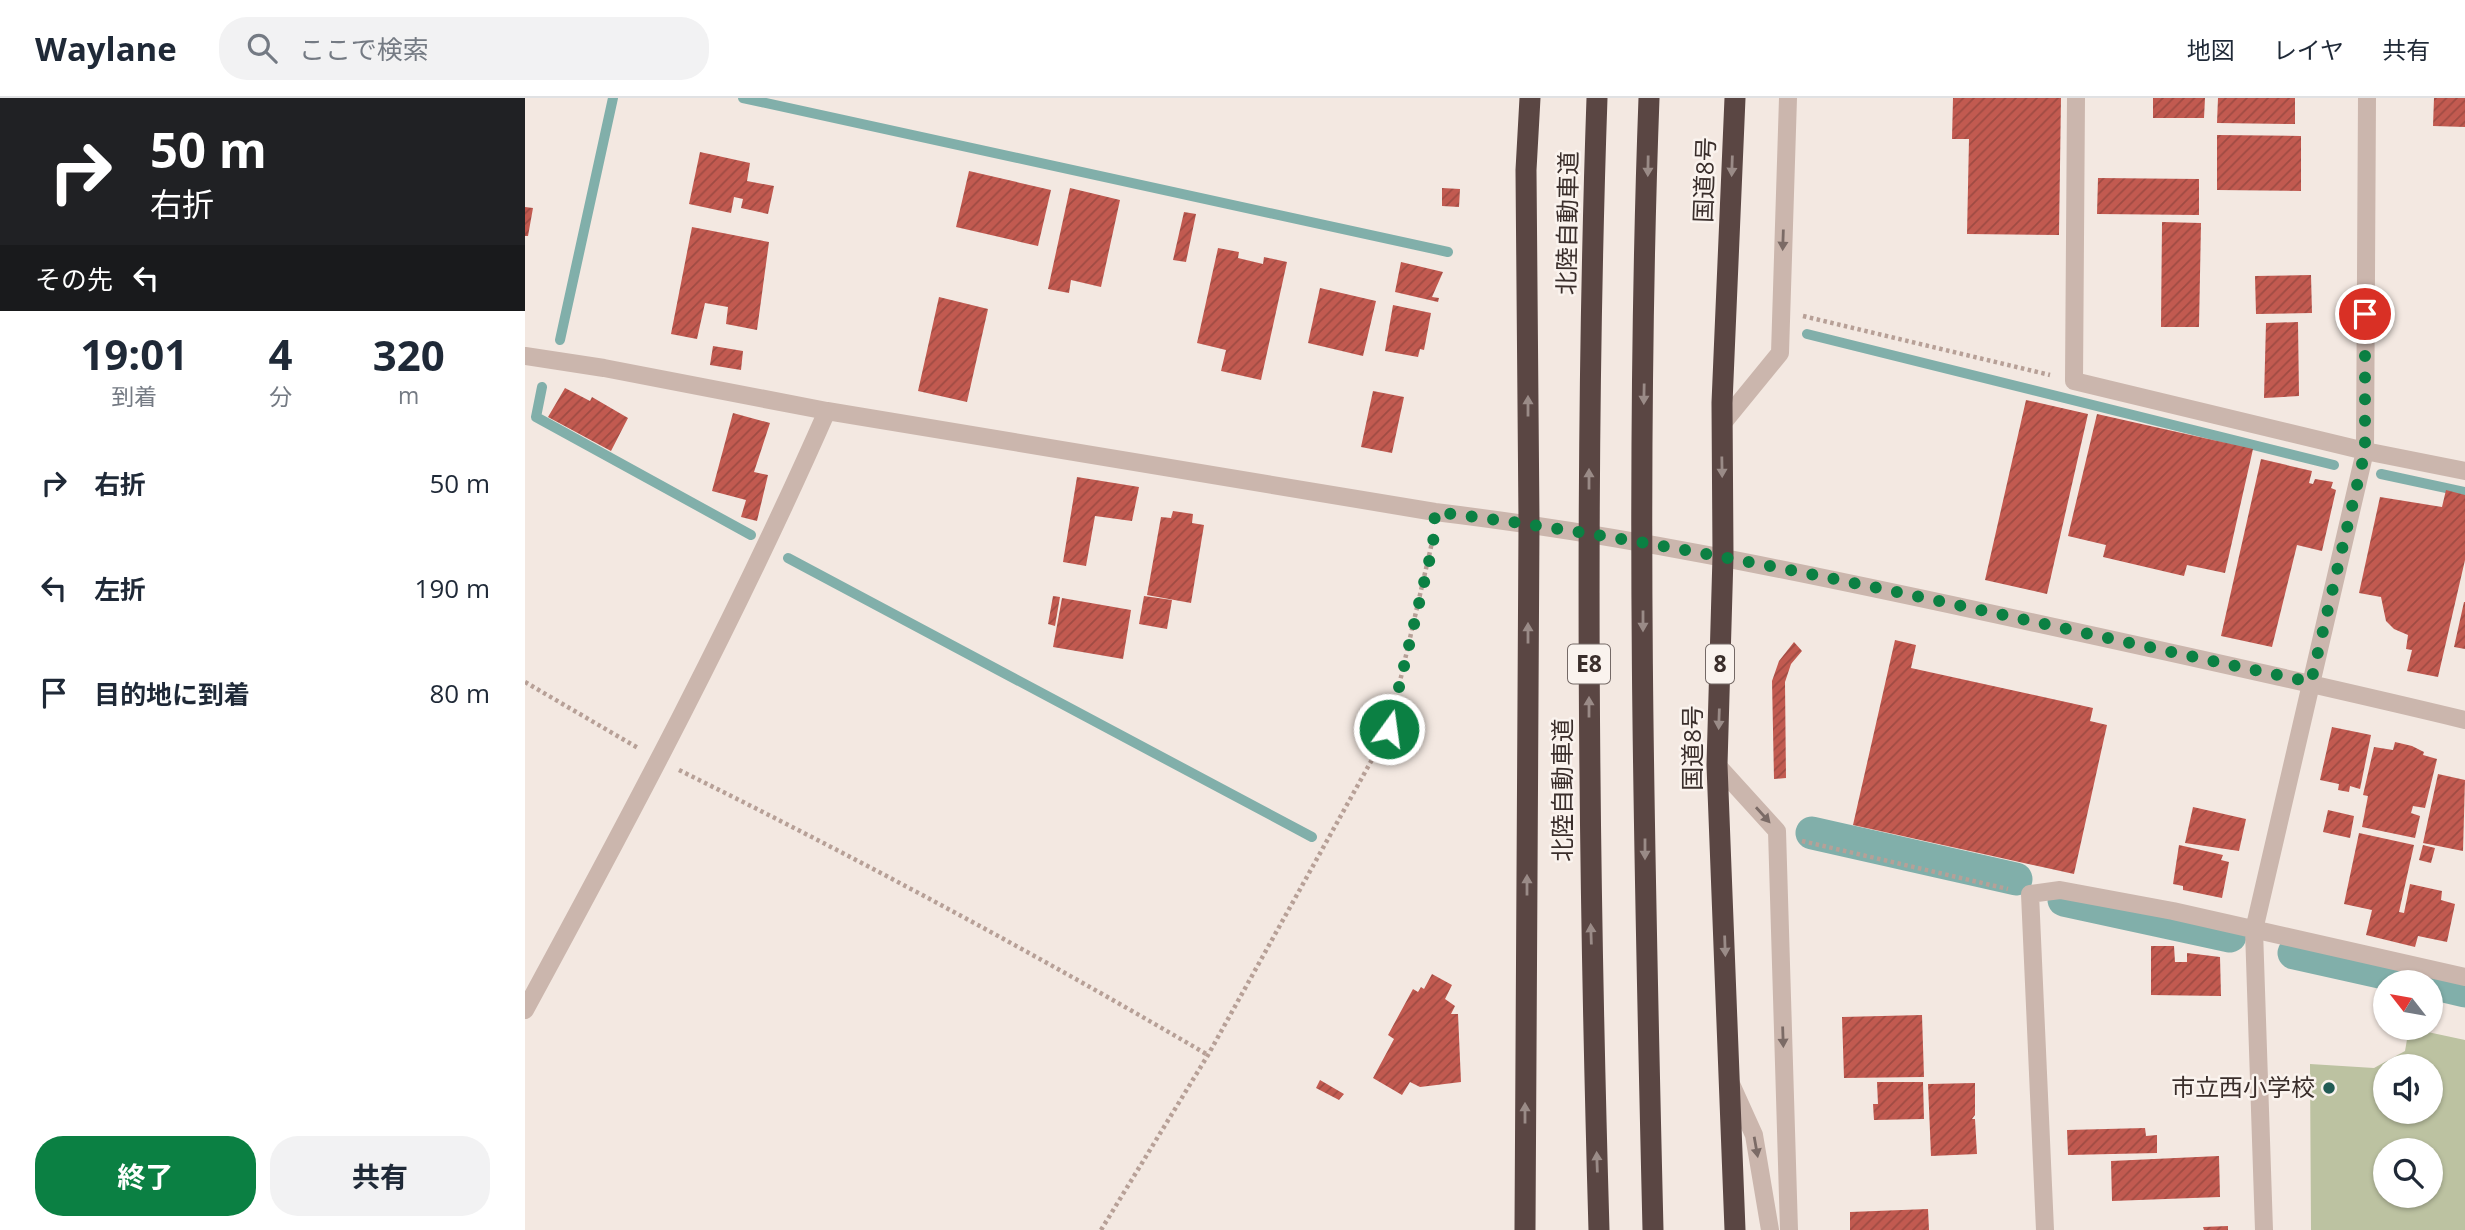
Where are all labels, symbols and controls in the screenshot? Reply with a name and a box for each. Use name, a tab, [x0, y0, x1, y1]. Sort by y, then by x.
search box	[219, 17, 709, 80]
text: Waylane	[35, 26, 177, 71]
icon: search	[243, 29, 281, 67]
text: ここで検索	[299, 31, 429, 67]
text: 地図	[2187, 33, 2235, 66]
text: レイヤ	[2273, 33, 2344, 66]
text: 共有	[2382, 33, 2430, 66]
text: 50 m	[150, 116, 267, 182]
icon: right	[35, 126, 126, 217]
street label: 国道8号	[1686, 137, 1721, 223]
street label: 北陸自動車道	[1549, 151, 1584, 295]
one-way arrow	[1642, 155, 1654, 177]
one-way arrow	[1726, 155, 1737, 177]
text: 右折	[150, 182, 214, 225]
one-way arrow	[1778, 229, 1789, 251]
icon: left	[127, 259, 165, 297]
text: その先	[35, 261, 113, 297]
pin	[2335, 284, 2395, 344]
icon: arrive	[2346, 295, 2384, 333]
text: 19:01	[80, 325, 188, 382]
text: 4	[268, 325, 293, 382]
text: 320	[373, 326, 445, 383]
text: m	[398, 379, 419, 411]
text: 到着	[111, 380, 157, 412]
text: 分	[269, 380, 292, 412]
one-way arrow	[1638, 383, 1649, 405]
one-way arrow	[1522, 395, 1534, 417]
one-way arrow	[1717, 456, 1728, 478]
icon: right	[35, 464, 73, 502]
text: 50 m	[429, 465, 490, 501]
text: 右折	[94, 466, 146, 502]
one-way arrow	[1583, 468, 1595, 490]
icon: left	[35, 569, 73, 607]
text: 190 m	[415, 570, 490, 606]
text: 左折	[94, 571, 146, 607]
one-way arrow	[1637, 610, 1649, 632]
one-way arrow	[1522, 622, 1534, 644]
road number: E8	[1568, 644, 1610, 684]
road number: 8	[1706, 644, 1734, 684]
icon: arrive	[35, 674, 73, 712]
text: 80 m	[429, 675, 490, 711]
text: 目的地に到着	[94, 676, 250, 712]
position arrow	[1352, 692, 1426, 766]
one-way arrow	[1583, 696, 1595, 718]
street label: 国道8号	[1675, 705, 1708, 791]
one-way arrow	[1713, 708, 1724, 730]
street label: 北陸自動車道	[1545, 718, 1578, 862]
one-way arrow	[1755, 806, 1771, 824]
one-way arrow	[1639, 838, 1651, 860]
one-way arrow	[1521, 874, 1533, 896]
one-way arrow	[1585, 923, 1596, 945]
one-way arrow	[1719, 935, 1730, 957]
north arrow	[2373, 970, 2443, 1040]
map controls	[2373, 970, 2443, 1208]
one-way arrow	[1778, 1026, 1789, 1048]
button: sound	[2373, 1054, 2443, 1124]
place label: 市立西小学校	[2171, 1070, 2315, 1103]
marker: 市立西小学校	[2321, 1080, 2337, 1096]
one-way arrow	[1519, 1102, 1531, 1124]
button: 終了	[35, 1136, 256, 1216]
button: 共有	[270, 1136, 490, 1216]
one-way arrow	[1751, 1136, 1762, 1158]
button: search	[2373, 1138, 2443, 1208]
one-way arrow	[1591, 1151, 1603, 1173]

